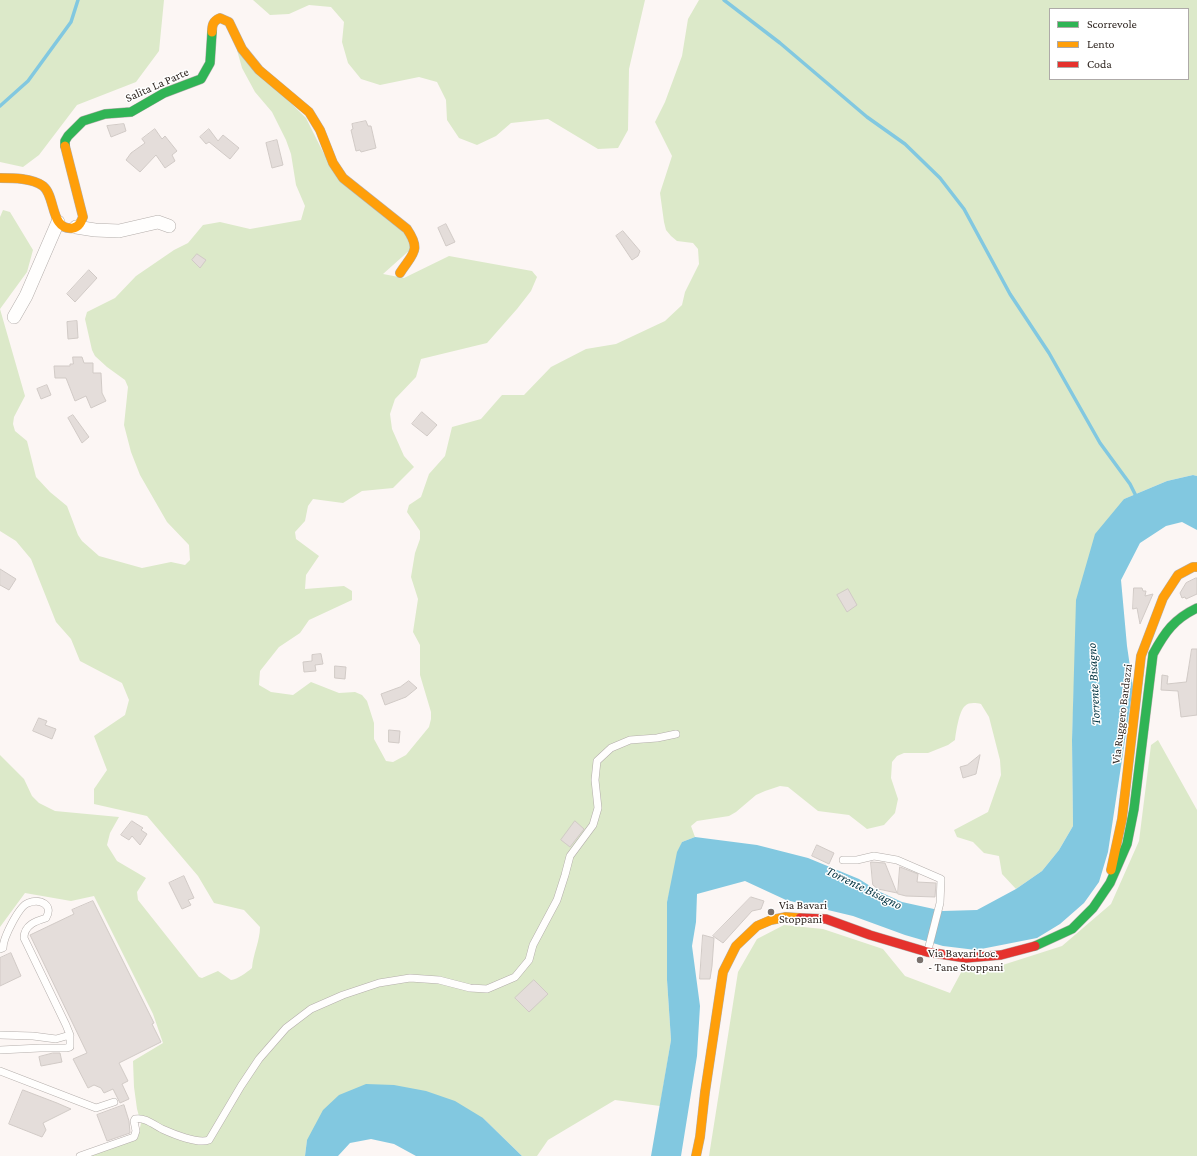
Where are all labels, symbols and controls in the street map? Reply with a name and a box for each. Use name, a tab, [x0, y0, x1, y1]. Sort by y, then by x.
legend	[1049, 8, 1189, 80]
text: Scorrevole	[1087, 17, 1137, 31]
text: Lento	[1087, 37, 1115, 51]
text: Coda	[1087, 57, 1112, 71]
street label: Salita La Parte	[123, 65, 191, 105]
water label: Torrente Bisagno	[1084, 642, 1104, 726]
street label: Via Ruggero Bardazzi	[1109, 663, 1135, 765]
water label: Torrente Bisagno	[824, 863, 904, 913]
place label: Via Bavari Stoppani	[779, 898, 827, 926]
marker: Via Bavari Stoppani	[766, 907, 776, 917]
place label: Via Bavari Loc. - Tane Stoppani	[928, 946, 1003, 974]
marker: Via Bavari Loc. - Tane Stoppani	[915, 955, 925, 965]

